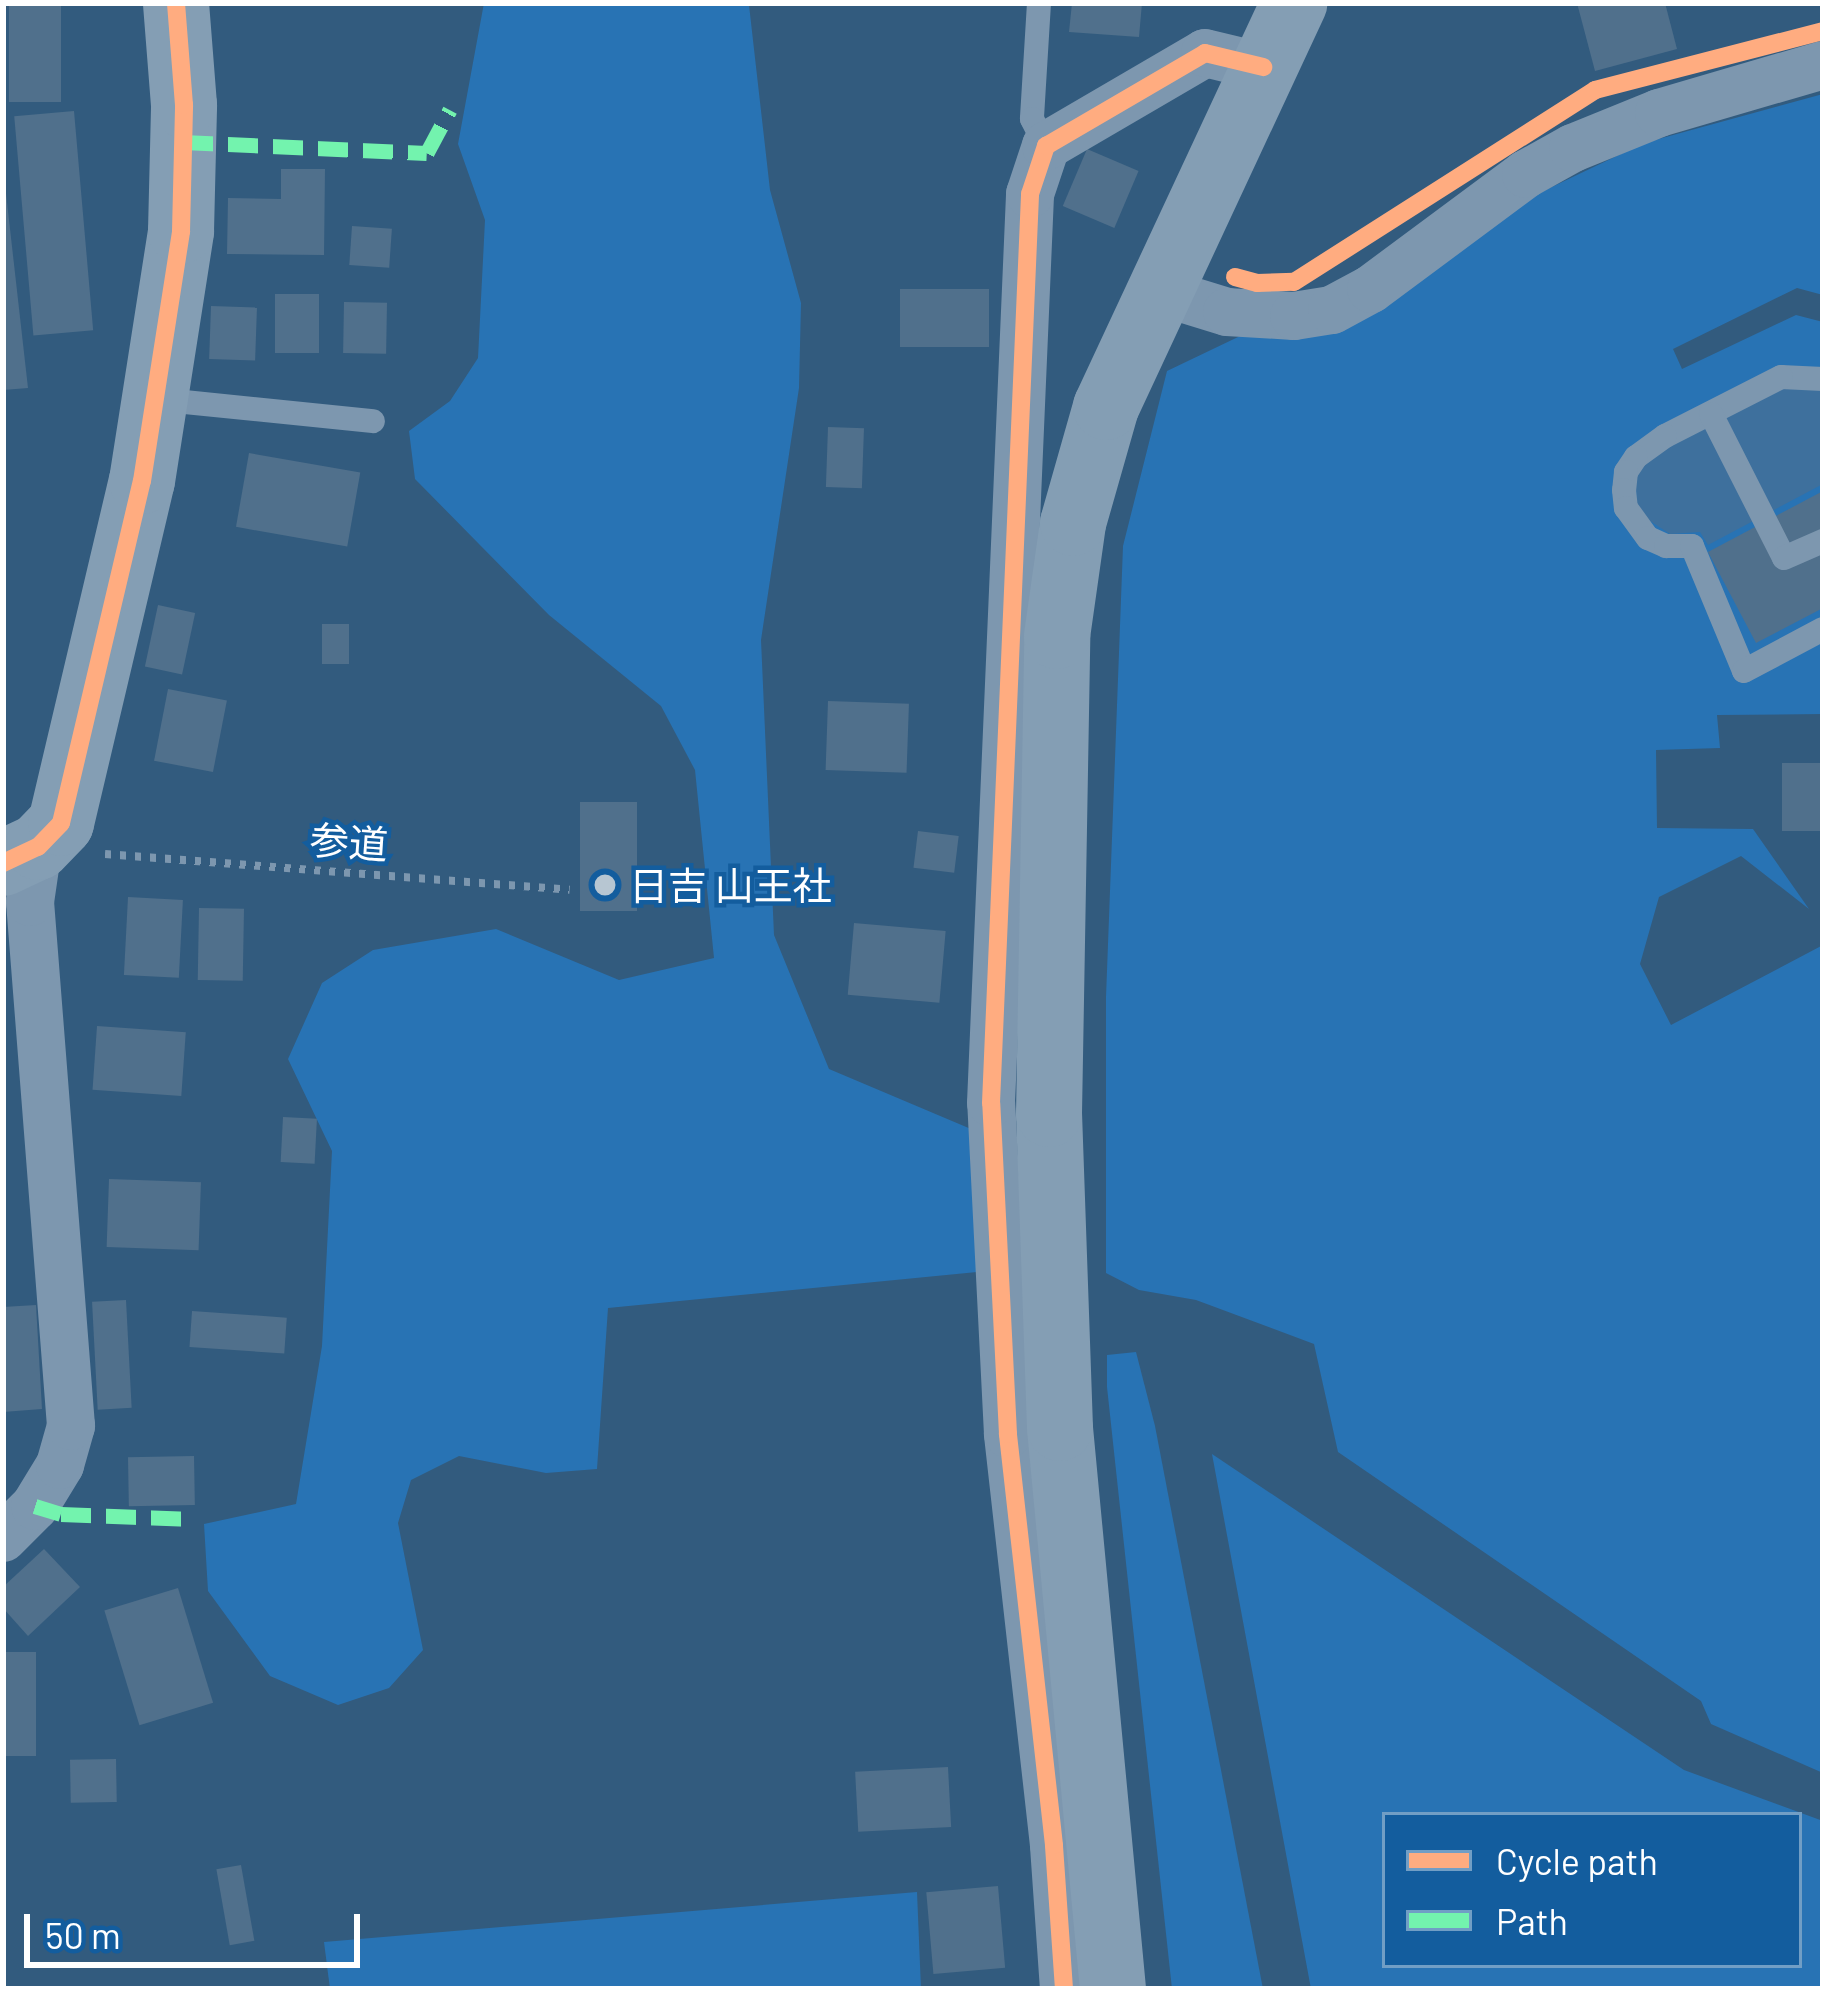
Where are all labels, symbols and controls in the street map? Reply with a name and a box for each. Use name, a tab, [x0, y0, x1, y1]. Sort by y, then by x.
street label: 参道	[308, 816, 390, 868]
place label: 日吉 山王社	[629, 862, 832, 908]
marker: 日吉 山王社	[592, 872, 618, 898]
legend	[1382, 1812, 1802, 1968]
text: Cycle path	[1496, 1839, 1658, 1882]
scale bar	[30, 1890, 366, 1964]
text: Path	[1496, 1899, 1568, 1942]
text: 50 m	[45, 1913, 121, 1956]

